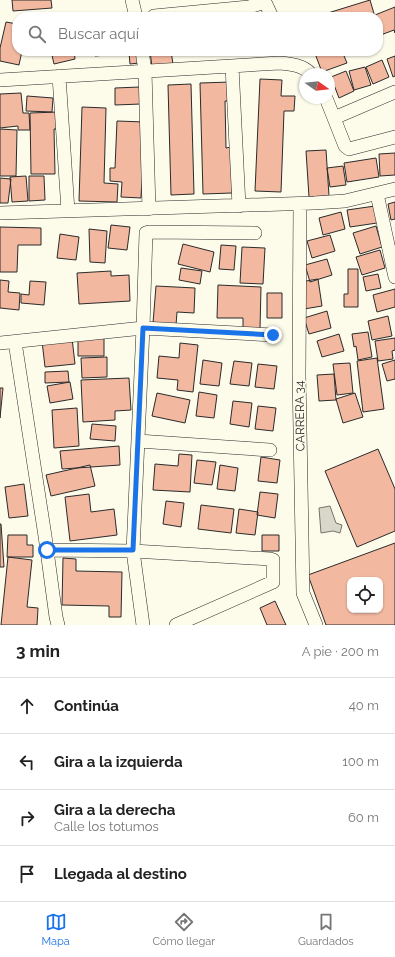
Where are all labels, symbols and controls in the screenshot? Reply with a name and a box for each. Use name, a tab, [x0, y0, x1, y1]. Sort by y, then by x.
search box	[12, 12, 383, 56]
icon: search	[26, 23, 48, 45]
text: Buscar aquí	[58, 25, 139, 43]
north arrow	[299, 68, 335, 104]
route end	[264, 326, 282, 344]
street label: CARRERA 34	[292, 380, 308, 451]
route start	[38, 541, 56, 559]
map controls	[347, 577, 383, 613]
button: locate	[347, 577, 383, 613]
text: 3 min	[16, 641, 60, 661]
text: A pie · 200 m	[302, 644, 379, 659]
icon: ahead	[16, 695, 38, 717]
text: Continúa	[54, 697, 119, 715]
text: 40 m	[349, 698, 379, 713]
icon: left	[16, 751, 38, 773]
text: Gira a la izquierda	[54, 753, 183, 771]
text: 100 m	[342, 754, 379, 769]
text: Gira a la derecha	[54, 801, 175, 819]
icon: right	[16, 807, 38, 829]
text: 60 m	[348, 810, 379, 825]
text: Calle los totumos	[54, 819, 159, 834]
icon: arrive	[16, 863, 38, 885]
text: Llegada al destino	[54, 865, 187, 883]
tab: Mapa	[41, 911, 70, 948]
tab: Cómo llegar	[153, 911, 215, 948]
tab: Guardados	[298, 911, 354, 948]

